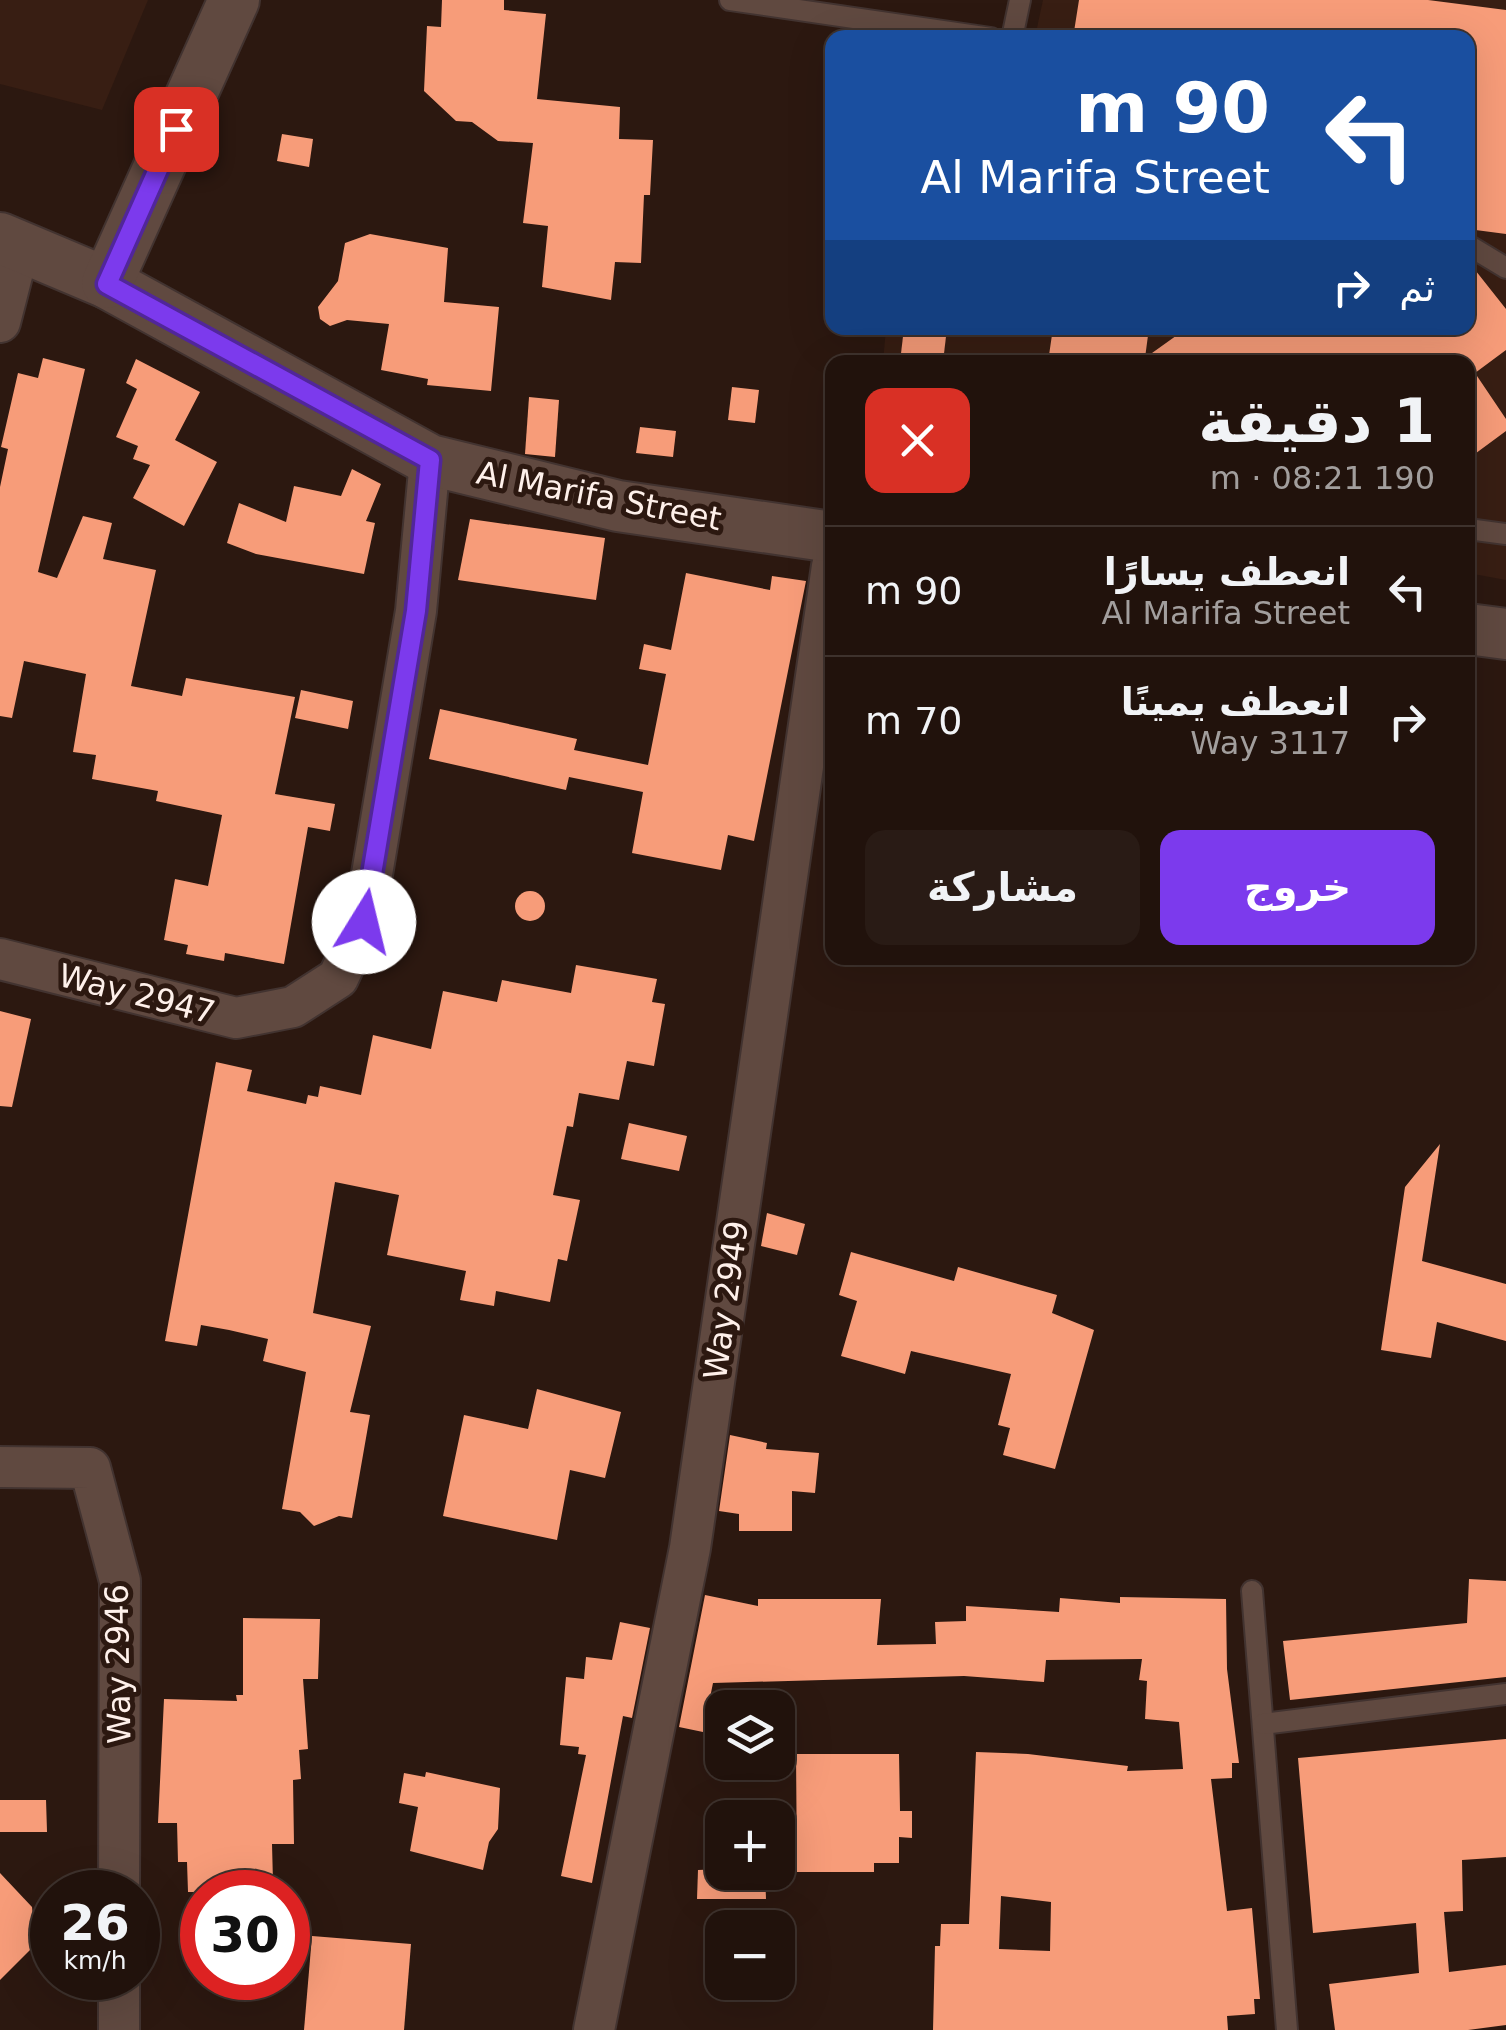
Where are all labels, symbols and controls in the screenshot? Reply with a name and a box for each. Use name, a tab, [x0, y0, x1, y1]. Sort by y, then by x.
text: 90 m	[1075, 67, 1270, 149]
icon: left	[1305, 70, 1435, 200]
pin	[134, 87, 219, 172]
icon: arrive	[149, 102, 204, 157]
text: Al Marifa Street	[921, 151, 1270, 204]
icon: right	[1324, 260, 1379, 315]
text: ثم	[1399, 266, 1435, 310]
text: 1 دقيقة	[1198, 386, 1435, 456]
button: close	[865, 388, 970, 493]
street label: Al Marifa Street	[473, 454, 725, 538]
text: 190 m · 08:21	[1210, 459, 1435, 497]
text: انعطف يسارًا	[1104, 550, 1350, 594]
icon: left	[1380, 564, 1435, 619]
text: 90 m	[865, 569, 962, 613]
text: Al Marifa Street	[1102, 594, 1350, 632]
text: انعطف يمينًا	[1121, 680, 1350, 724]
icon: right	[1380, 694, 1435, 749]
text: 70 m	[865, 699, 962, 743]
text: Way 3117	[1190, 724, 1350, 762]
button: مشاركة	[865, 830, 1140, 945]
button: خروج	[1160, 830, 1435, 945]
position arrow	[312, 870, 416, 974]
street label: Way 2947	[55, 956, 219, 1032]
street label: Way 2949	[696, 1218, 756, 1382]
street label: Way 2946	[98, 1584, 138, 1744]
map controls	[705, 1690, 795, 2000]
button: layers	[705, 1690, 795, 1780]
button: +	[705, 1800, 795, 1890]
speed limit sign: 30	[180, 1870, 310, 2000]
text: 26	[60, 1894, 130, 1952]
button: −	[705, 1910, 795, 2000]
text: km/h	[63, 1946, 127, 1975]

